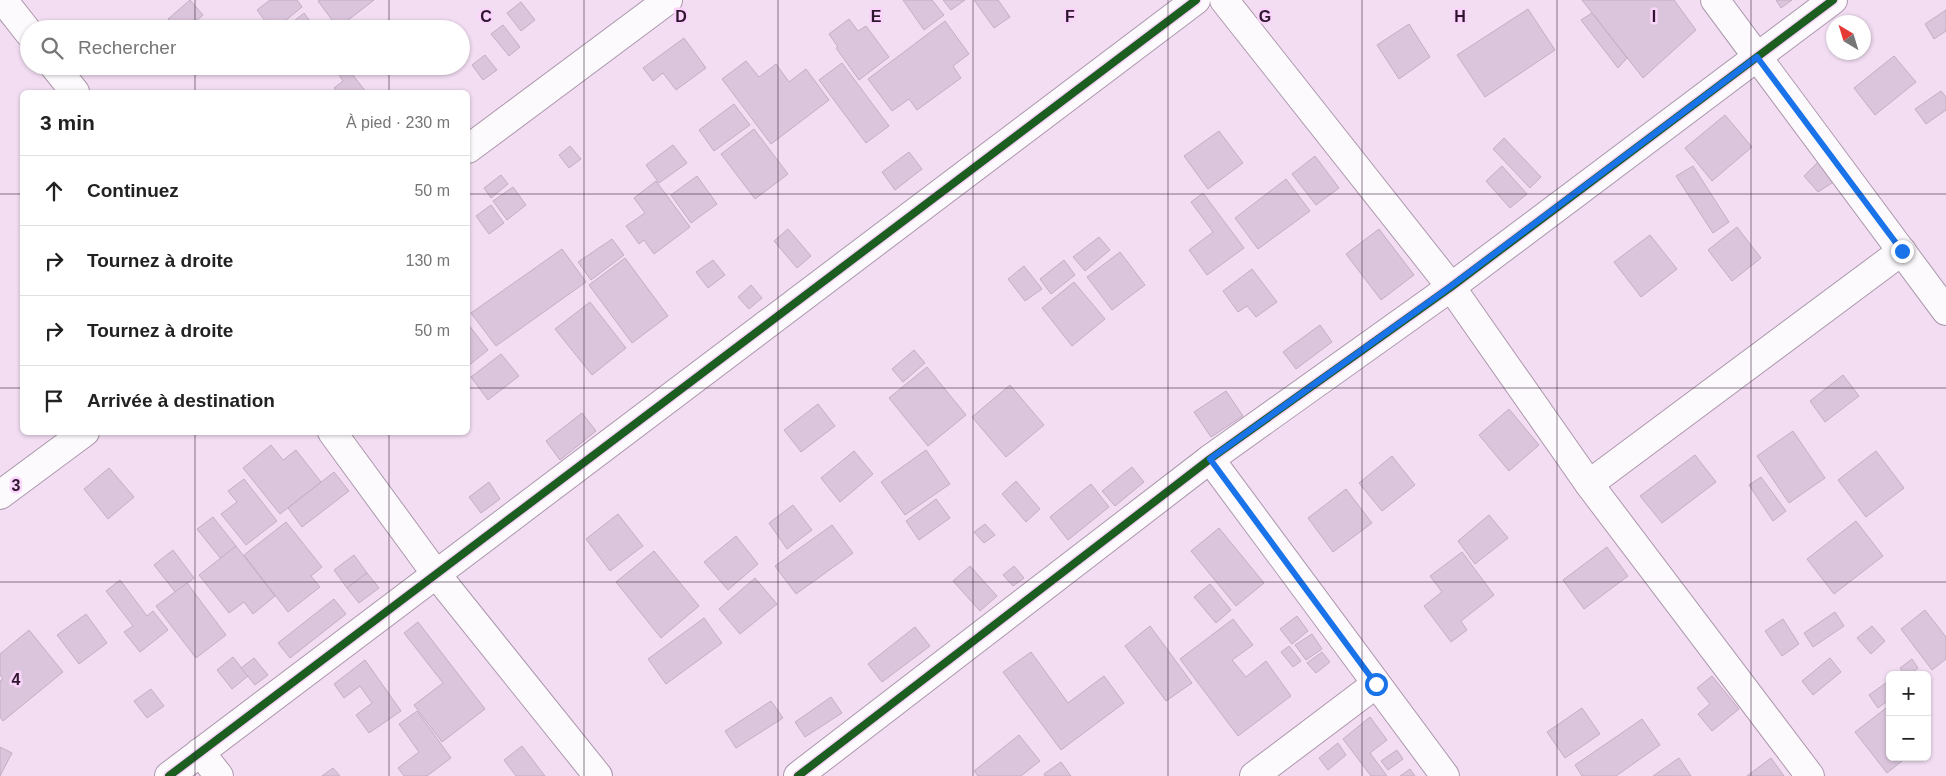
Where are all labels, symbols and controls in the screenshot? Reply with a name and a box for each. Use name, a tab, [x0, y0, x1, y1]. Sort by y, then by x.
text: C	[480, 8, 492, 25]
text: D	[675, 8, 687, 25]
text: E	[871, 8, 882, 25]
text: F	[1065, 8, 1075, 25]
text: G	[1259, 8, 1271, 25]
text: H	[1454, 8, 1466, 25]
text: I	[1652, 8, 1656, 25]
north arrow	[1826, 15, 1871, 60]
search box	[20, 20, 470, 75]
icon: search	[38, 34, 66, 62]
text: Rechercher	[78, 37, 176, 58]
text: 3 min	[40, 111, 95, 134]
text: À pied · 230 m	[346, 114, 450, 131]
icon: ahead	[40, 177, 68, 205]
text: Continuez	[87, 180, 179, 201]
text: 50 m	[414, 182, 450, 199]
route end	[1891, 240, 1914, 263]
icon: right	[40, 247, 68, 275]
text: Tournez à droite	[87, 250, 233, 271]
text: 130 m	[406, 252, 450, 269]
icon: right	[40, 317, 68, 345]
text: Tournez à droite	[87, 320, 233, 341]
text: 50 m	[414, 322, 450, 339]
icon: arrive	[40, 387, 68, 415]
text: Arrivée à destination	[87, 390, 275, 411]
text: 3	[12, 477, 21, 494]
text: 4	[12, 671, 21, 688]
map controls	[1886, 671, 1931, 761]
button: +	[1886, 671, 1931, 716]
route start	[1365, 673, 1388, 696]
button: −	[1886, 716, 1931, 761]

